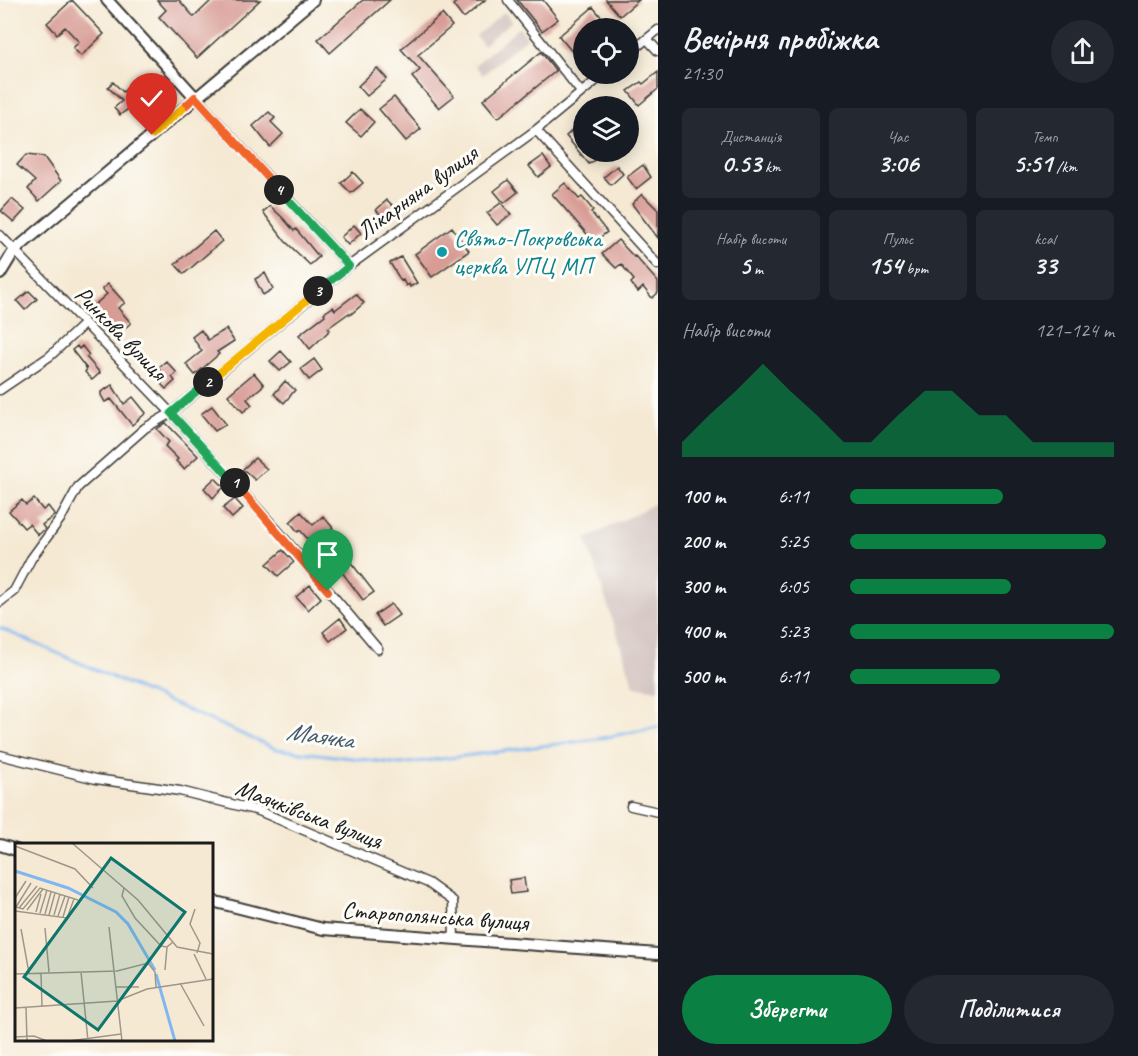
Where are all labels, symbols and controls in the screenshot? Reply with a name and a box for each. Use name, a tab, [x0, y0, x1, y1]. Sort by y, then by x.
text: Вечірня пробіжка	[682, 17, 877, 59]
map controls	[573, 18, 639, 162]
button: locate	[573, 18, 639, 84]
button: share	[1051, 20, 1114, 83]
text: 21:30	[682, 61, 722, 86]
pin	[126, 73, 177, 135]
icon: check	[135, 82, 168, 115]
button: layers	[573, 96, 639, 162]
text: Дистанція	[720, 127, 782, 147]
text: Час	[887, 127, 909, 147]
text: Темп	[1032, 127, 1058, 147]
street label: Лікарняна вулиця	[351, 137, 485, 246]
text: 0.53	[721, 147, 761, 180]
text: 3:06	[878, 147, 918, 180]
text: 5:51	[1013, 147, 1052, 180]
text: km	[761, 157, 781, 177]
text: /km	[1052, 157, 1077, 177]
pin: 4	[264, 175, 294, 205]
text: 4	[275, 180, 283, 200]
place label: Свято-Покровська церква УПЦ МП	[454, 223, 604, 281]
text: Набір висоти	[716, 229, 786, 249]
text: Пульс	[883, 229, 913, 249]
text: kcal	[1034, 229, 1056, 249]
marker: Свято-Покровська церква УПЦ МП	[435, 245, 449, 259]
text: 5	[739, 249, 750, 282]
text: 154	[868, 249, 902, 282]
text: 33	[1033, 249, 1057, 282]
text: m	[750, 259, 763, 279]
text: bpm	[902, 259, 928, 279]
pin: 3	[303, 276, 333, 306]
street label: Ринкова вулиця	[69, 279, 175, 388]
text: 3	[314, 281, 322, 301]
text: Набір висоти	[682, 318, 769, 343]
text: 121–124 m	[1035, 318, 1114, 343]
pin: 2	[193, 367, 223, 397]
text: 2	[204, 372, 212, 392]
pin: 1	[220, 468, 250, 498]
text: 1	[231, 473, 239, 493]
text: 100 m	[682, 484, 725, 509]
text: 6:11	[778, 484, 809, 509]
pin	[302, 529, 353, 591]
text: 200 m	[682, 529, 725, 554]
text: 5:25	[778, 529, 809, 554]
icon: arrive	[311, 538, 344, 571]
text: 300 m	[682, 574, 725, 599]
text: 6:05	[778, 574, 809, 599]
text: 400 m	[682, 619, 725, 644]
text: 5:23	[778, 619, 809, 644]
text: 500 m	[682, 664, 725, 689]
text: 6:11	[778, 664, 809, 689]
water label: Маячка	[285, 714, 359, 757]
street label: Маячківська вулиця	[231, 772, 388, 856]
inset map	[15, 843, 213, 1041]
street label: Старополянська вулиця	[341, 895, 531, 938]
button: Зберегти	[682, 975, 892, 1044]
button: Поділитися	[904, 975, 1114, 1044]

